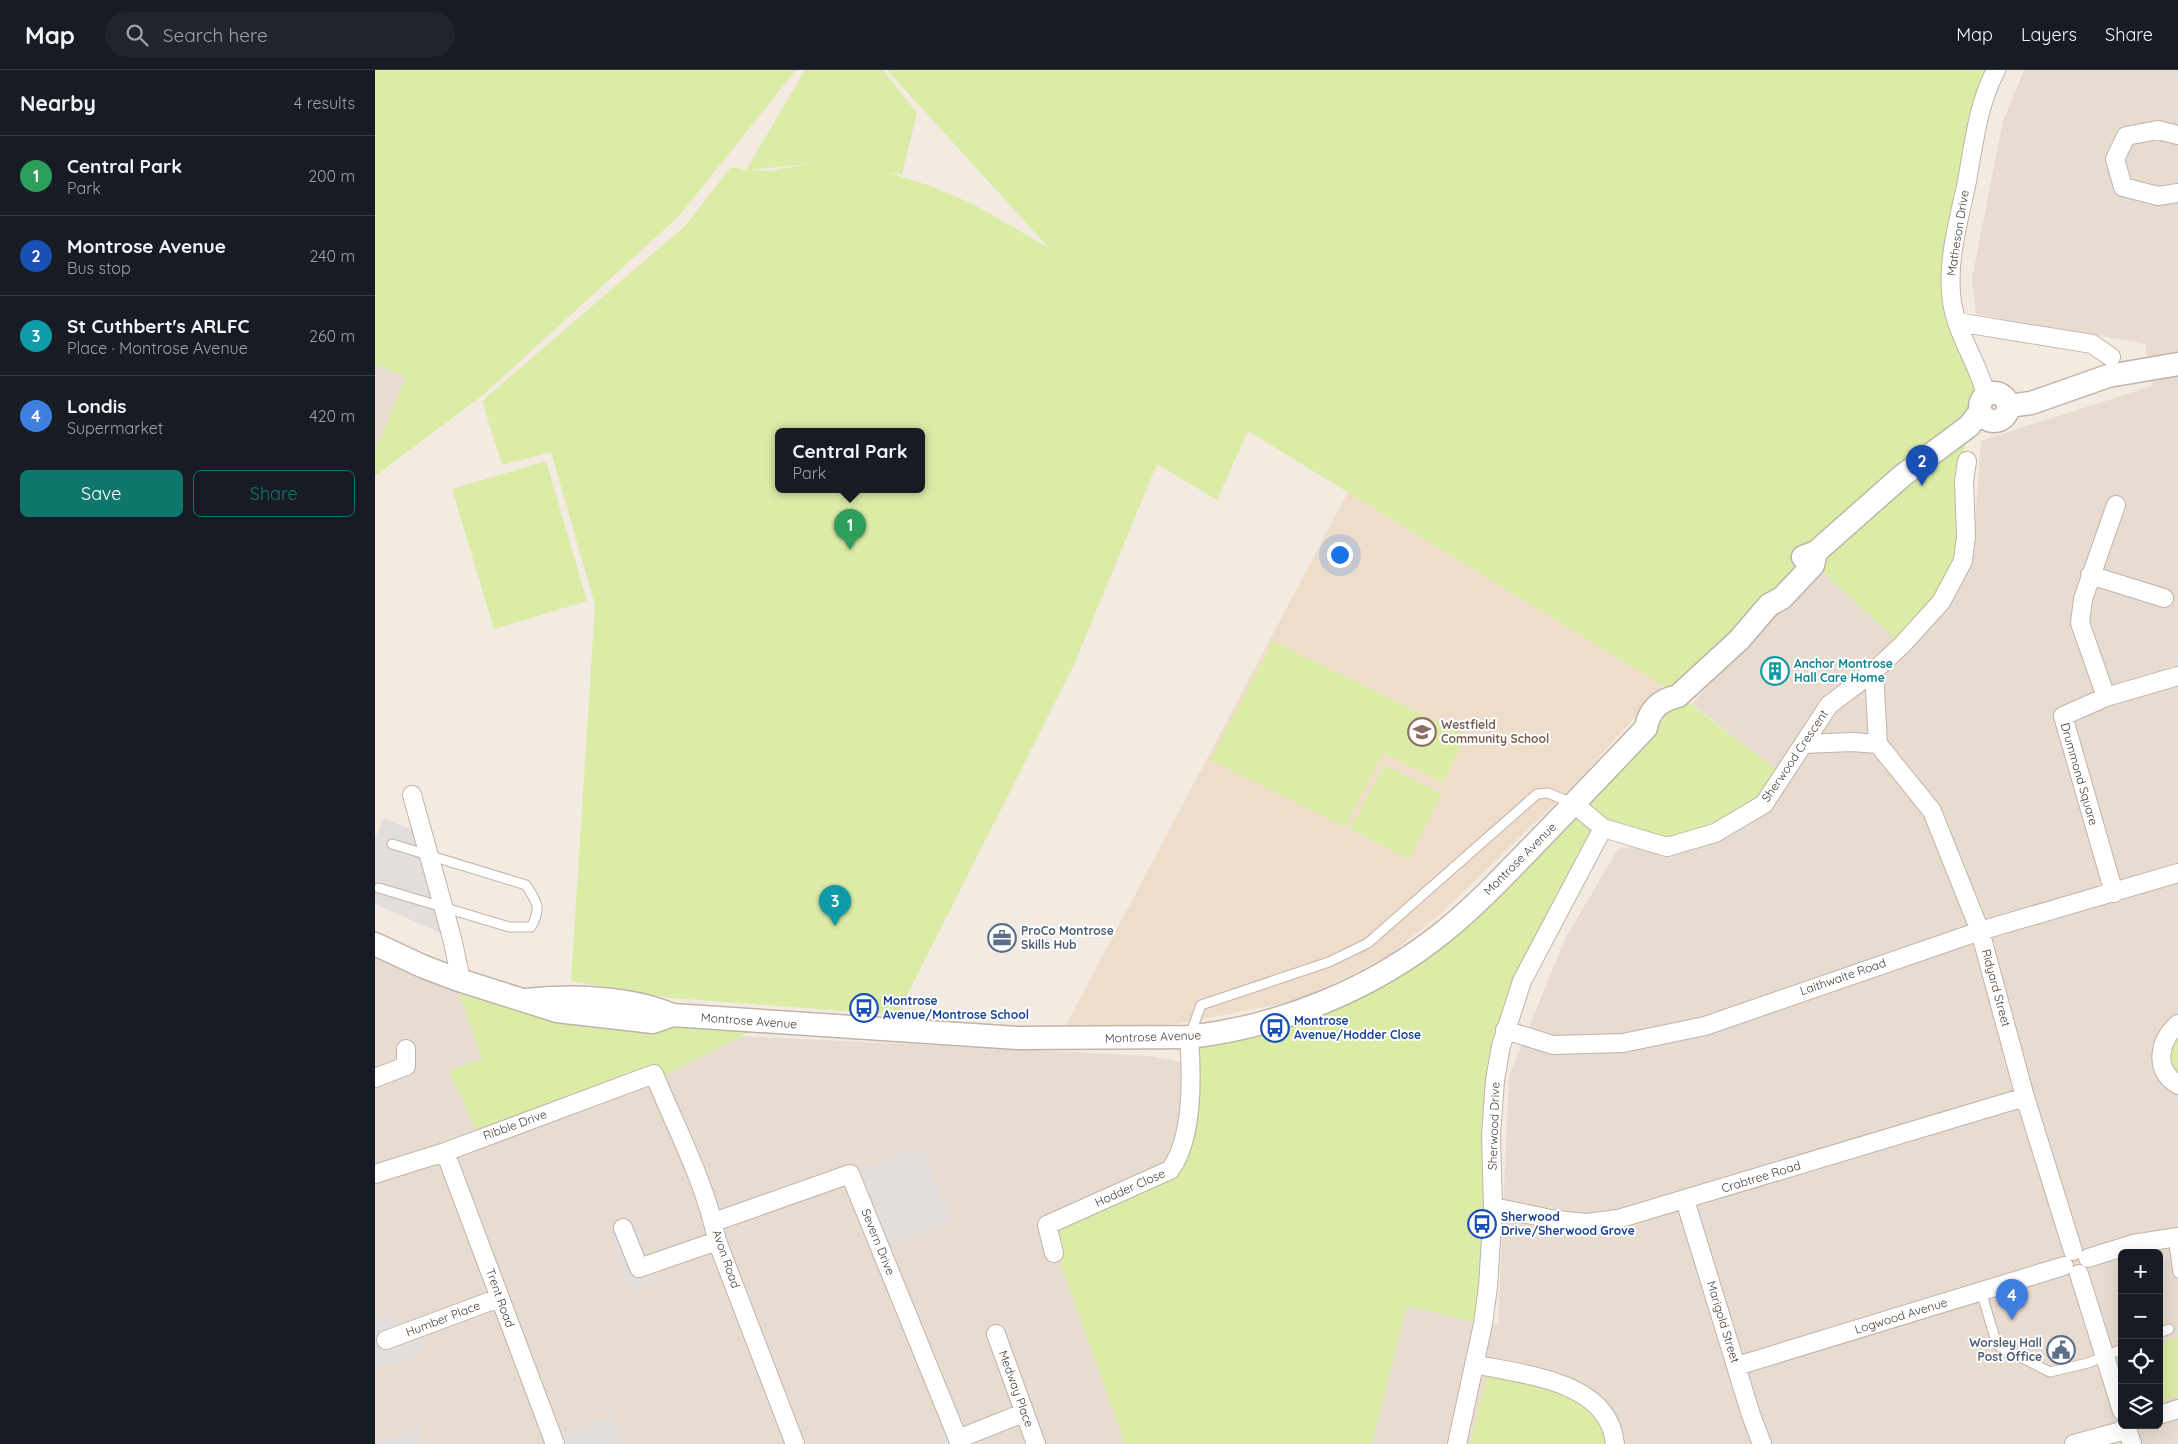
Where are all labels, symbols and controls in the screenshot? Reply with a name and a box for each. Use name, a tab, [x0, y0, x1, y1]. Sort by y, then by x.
search box	[105, 12, 455, 57]
text: Map	[25, 20, 75, 50]
icon: search	[123, 21, 151, 49]
text: Search here	[163, 23, 268, 47]
text: Map	[1956, 23, 1993, 46]
text: Layers	[2021, 23, 2077, 46]
text: Share	[2105, 23, 2153, 46]
text: Nearby	[20, 90, 96, 116]
text: 4 results	[294, 93, 355, 113]
text: Central Park	[67, 154, 182, 178]
text: 1	[33, 166, 39, 186]
text: 200 m	[308, 166, 355, 186]
text: Park	[67, 178, 101, 198]
street label: Matheson Drive	[1943, 189, 1972, 277]
text: Montrose Avenue	[67, 234, 226, 258]
text: 2	[31, 246, 41, 266]
text: 240 m	[309, 246, 355, 266]
text: Bus stop	[67, 258, 131, 278]
text: St Cuthbert's ARLFC	[67, 314, 249, 338]
text: 3	[32, 326, 40, 346]
text: 260 m	[309, 326, 355, 346]
text: Place · Montrose Avenue	[67, 338, 248, 358]
text: Londis	[67, 394, 126, 418]
text: 4	[31, 406, 41, 426]
text: 420 m	[309, 406, 355, 426]
text: Supermarket	[67, 418, 163, 438]
popup	[775, 428, 925, 493]
text: Central Park	[793, 439, 907, 463]
pin: 2	[1906, 445, 1938, 486]
text: Park	[793, 463, 826, 483]
button: Save	[20, 470, 183, 517]
button: Share	[193, 470, 355, 517]
pin: 1	[834, 509, 866, 550]
your location	[1327, 542, 1353, 568]
building icon: Anchor Montrose Hall Care Home	[1760, 656, 1790, 686]
place label: Anchor Montrose Hall Care Home	[1794, 656, 1893, 685]
street label: Sherwood Crescent	[1758, 707, 1831, 805]
school or university icon: Westfield Community School	[1407, 717, 1437, 747]
place label: Westfield Community School	[1441, 717, 1549, 746]
street label: Drummond Square	[2058, 721, 2101, 827]
street label: Montrose Avenue	[1480, 819, 1559, 898]
pin: 3	[819, 885, 851, 926]
office icon: ProCo Montrose Skills Hub	[987, 923, 1017, 953]
place label: ProCo Montrose Skills Hub	[1021, 923, 1114, 952]
street label: Ridyard Street	[1979, 947, 2014, 1028]
street label: Laithwaite Road	[1798, 955, 1888, 998]
bus stop icon: Montrose Avenue/Montrose School	[849, 993, 879, 1023]
place label: Montrose Avenue/Montrose School	[883, 993, 1029, 1022]
street label: Montrose Avenue	[700, 1010, 798, 1031]
bus stop icon: Montrose Avenue/Hodder Close	[1260, 1013, 1290, 1043]
place label: Montrose Avenue/Hodder Close	[1294, 1013, 1421, 1042]
street label: Montrose Avenue	[1104, 1027, 1202, 1046]
street label: Sherwood Drive	[1484, 1081, 1503, 1170]
street label: Ribble Drive	[481, 1106, 549, 1143]
street label: Crabtree Road	[1720, 1157, 1802, 1196]
street label: Hodder Close	[1092, 1165, 1167, 1210]
street label: Severn Drive	[858, 1206, 899, 1277]
bus stop icon: Sherwood Drive/Sherwood Grove	[1467, 1209, 1497, 1239]
place label: Sherwood Drive/Sherwood Grove	[1501, 1209, 1635, 1238]
street label: Avon Road	[709, 1228, 743, 1290]
map controls	[2118, 1249, 2163, 1429]
button: +	[2118, 1249, 2163, 1294]
street label: Trent Road	[483, 1266, 518, 1329]
street label: Marigold Street	[1704, 1279, 1743, 1365]
pin: 4	[1996, 1279, 2028, 1320]
street label: Logwood Avenue	[1853, 1294, 1949, 1337]
button: −	[2118, 1294, 2163, 1339]
street label: Humber Place	[403, 1297, 482, 1340]
place label: Worsley Hall Post Office	[1969, 1335, 2042, 1364]
public building icon: Worsley Hall Post Office	[2046, 1335, 2076, 1365]
button: locate	[2118, 1339, 2163, 1384]
street label: Medway Place	[996, 1348, 1037, 1429]
button: layers	[2118, 1384, 2163, 1429]

